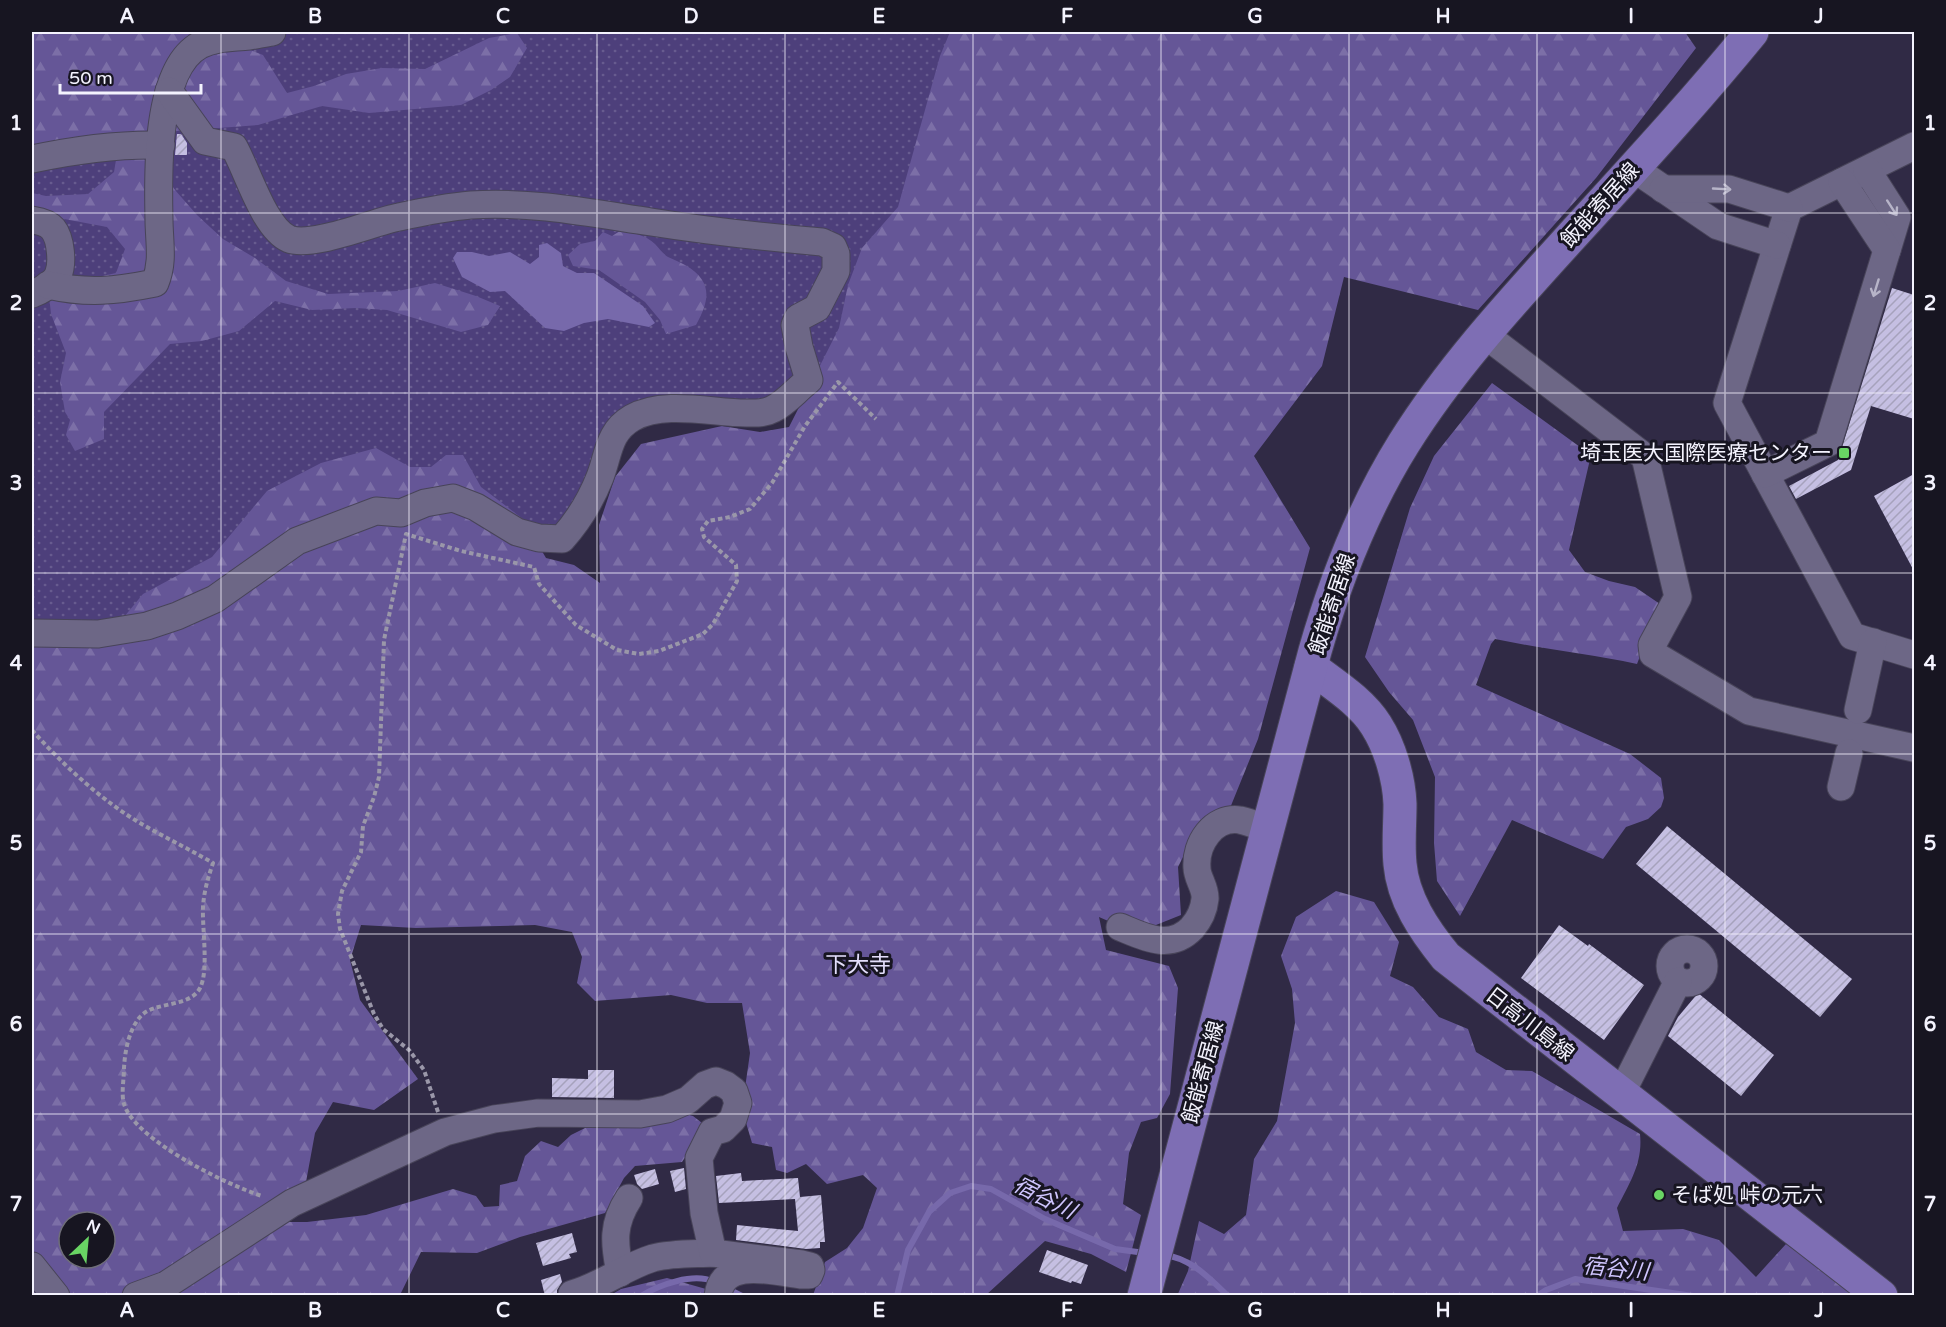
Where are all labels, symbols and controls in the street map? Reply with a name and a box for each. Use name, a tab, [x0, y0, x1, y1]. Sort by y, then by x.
text: A	[120, 5, 135, 29]
text: B	[308, 5, 322, 29]
text: C	[496, 5, 510, 29]
text: D	[683, 5, 699, 29]
text: E	[873, 5, 886, 29]
text: F	[1061, 5, 1073, 29]
text: G	[1247, 5, 1263, 29]
text: H	[1435, 5, 1451, 29]
text: I	[1628, 5, 1634, 29]
text: J	[1813, 5, 1824, 29]
scale bar	[60, 57, 201, 95]
text: 50 m	[69, 67, 113, 89]
text: 1	[10, 112, 22, 136]
text: 1	[1924, 112, 1936, 136]
street label: 飯能寄居線	[1556, 158, 1645, 253]
one-way arrow	[1711, 184, 1731, 195]
one-way arrow	[1886, 199, 1898, 216]
one-way arrow	[1869, 278, 1880, 297]
text: 2	[10, 292, 22, 316]
text: 2	[1924, 292, 1936, 316]
place label: 埼玉医大国際医療センター	[1580, 441, 1832, 466]
marker: 埼玉医大国際医療センター	[1837, 446, 1851, 460]
text: 3	[10, 472, 22, 496]
text: 3	[1924, 472, 1936, 496]
street label: 飯能寄居線	[1304, 550, 1361, 658]
text: 4	[10, 652, 23, 676]
text: 4	[1924, 652, 1937, 676]
text: 5	[10, 832, 22, 856]
text: 5	[1924, 832, 1936, 856]
district label: 下大寺	[825, 952, 891, 978]
street label: 日高川島線	[1481, 982, 1579, 1067]
text: 6	[10, 1013, 22, 1037]
text: 6	[1924, 1013, 1936, 1037]
street label: 飯能寄居線	[1178, 1018, 1229, 1126]
water label: 宿谷川	[1009, 1171, 1082, 1225]
place label: そば処 峠の元六	[1671, 1183, 1823, 1208]
marker: そば処 峠の元六	[1652, 1188, 1666, 1202]
text: 7	[10, 1193, 22, 1217]
text: 7	[1924, 1193, 1936, 1217]
north arrow	[57, 1210, 117, 1270]
text: N	[83, 1216, 103, 1239]
water label: 宿谷川	[1582, 1253, 1652, 1286]
text: A	[120, 1299, 135, 1323]
text: B	[308, 1299, 322, 1323]
text: C	[496, 1299, 510, 1323]
text: D	[683, 1299, 699, 1323]
text: E	[873, 1299, 886, 1323]
text: F	[1061, 1299, 1073, 1323]
text: G	[1247, 1299, 1263, 1323]
text: H	[1435, 1299, 1451, 1323]
text: I	[1628, 1299, 1634, 1323]
text: J	[1813, 1299, 1824, 1323]

